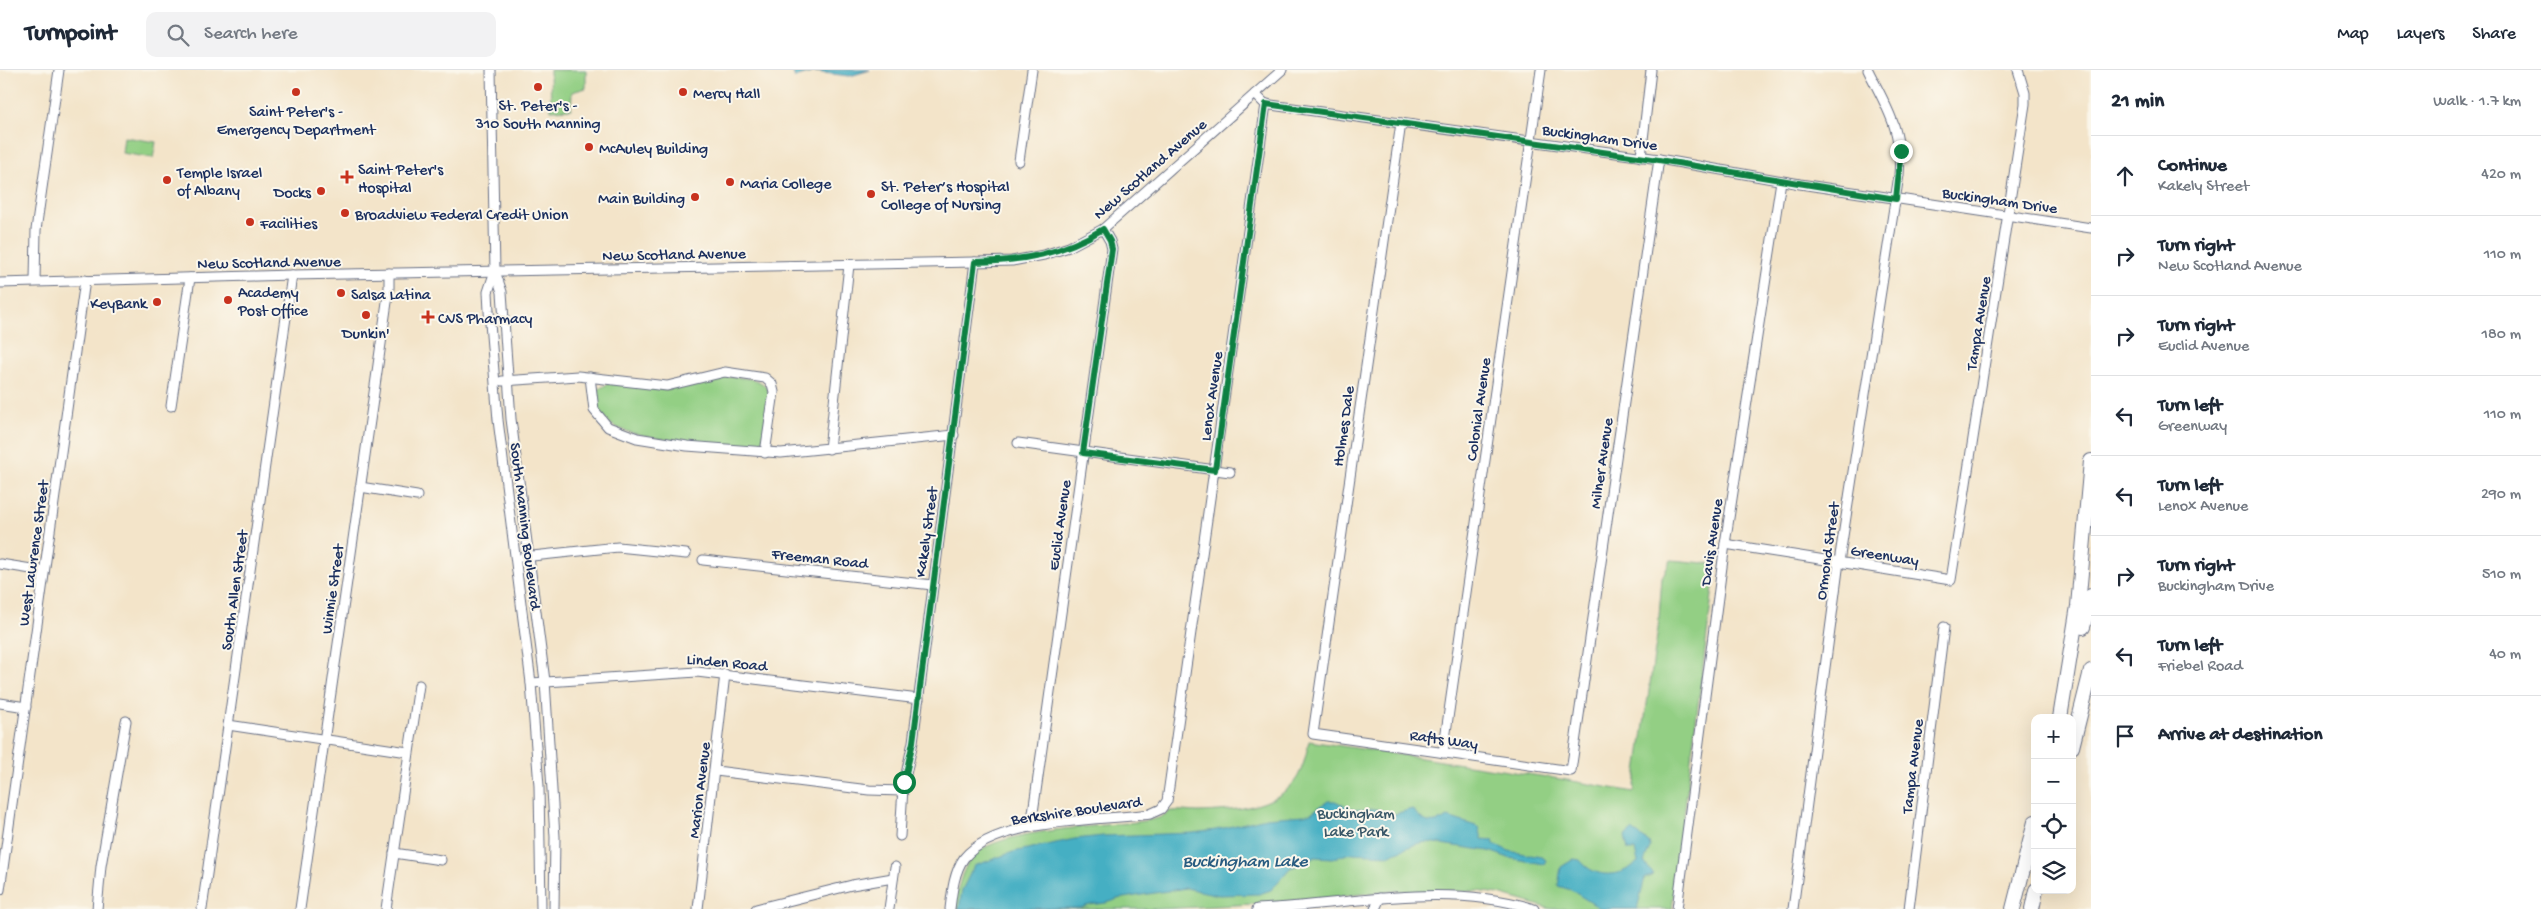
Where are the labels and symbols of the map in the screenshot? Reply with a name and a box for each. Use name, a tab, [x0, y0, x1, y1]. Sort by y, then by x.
marker: St. Peter's - 310 South Manning	[532, 81, 544, 93]
marker: Saint Peter's - Emergency Department	[290, 86, 302, 98]
marker: Mercy Hall	[677, 86, 689, 98]
place label: Mercy Hall	[693, 86, 760, 105]
place label: St. Peter's - 310 South Manning	[474, 98, 601, 135]
place label: Saint Peter's - Emergency Department	[217, 104, 377, 141]
street label: New Scotland Avenue	[1091, 116, 1212, 225]
street label: Buckingham Drive	[1540, 122, 1659, 157]
route end	[1890, 140, 1913, 163]
marker: McAuley Building	[583, 141, 595, 153]
place label: McAuley Building	[599, 141, 708, 160]
place label: Saint Peter's Hospital	[358, 162, 444, 199]
place label: Temple Israel of Albany	[176, 165, 262, 202]
marker: Saint Peter's Hospital	[340, 170, 354, 184]
marker: Temple Israel of Albany	[161, 174, 173, 186]
marker: Maria College	[724, 176, 736, 188]
place label: Maria College	[740, 176, 832, 195]
place label: St. Peter’s Hospital College of Nursing	[881, 179, 1010, 216]
place label: Docks	[273, 185, 312, 204]
marker: Docks	[315, 185, 327, 197]
street label: Buckingham Drive	[1940, 185, 2059, 220]
marker: St. Peter’s Hospital College of Nursing	[865, 188, 877, 200]
place label: Main Building	[598, 191, 685, 210]
marker: Main Building	[689, 191, 701, 203]
marker: Broadview Federal Credit Union	[339, 207, 351, 219]
place label: Broadview Federal Credit Union	[354, 207, 569, 226]
marker: Facilities	[244, 216, 256, 228]
place label: Facilities	[259, 216, 318, 235]
street label: New Scotland Avenue	[602, 246, 747, 267]
street label: New Scotland Avenue	[197, 254, 342, 275]
street label: Tampa Avenue	[1963, 274, 1997, 373]
place label: Academy Post Office	[237, 285, 309, 322]
marker: Salsa Latina	[335, 287, 347, 299]
place label: Salsa Latina	[351, 287, 432, 306]
marker: Academy Post Office	[222, 294, 234, 306]
place label: KeyBank	[90, 296, 149, 315]
marker: KeyBank	[151, 296, 163, 308]
marker: Dunkin'	[360, 309, 372, 321]
marker: CVS Pharmacy	[422, 311, 434, 323]
place label: CVS Pharmacy	[438, 311, 532, 330]
place label: Dunkin'	[341, 326, 390, 345]
street label: Lenox Avenue	[1198, 350, 1229, 443]
street label: Colonial Avenue	[1464, 356, 1497, 462]
street label: Holmes Dale	[1330, 384, 1361, 468]
street label: Milner Avenue	[1588, 416, 1619, 510]
street label: South Manning Boulevard	[504, 442, 543, 613]
street label: West Lawrence Street	[16, 478, 55, 628]
street label: Euclid Avenue	[1046, 478, 1077, 572]
street label: Kakely Street	[913, 485, 944, 579]
street label: Davis Avenue	[1698, 497, 1729, 588]
street label: Ormond Street	[1813, 500, 1846, 602]
street label: South Allen Street	[219, 528, 254, 652]
street label: Winnie Street	[319, 542, 350, 636]
street label: Greenway	[1849, 543, 1920, 572]
street label: Freeman Road	[769, 546, 870, 575]
street label: Linden Road	[686, 651, 769, 678]
street label: Tampa Avenue	[1899, 717, 1930, 816]
street label: Rafts Way	[1408, 727, 1479, 756]
street label: Marion Avenue	[686, 740, 717, 840]
route start	[893, 771, 916, 794]
street label: Berkshire Boulevard	[1009, 794, 1145, 831]
park label: Buckingham Lake Park	[1316, 806, 1395, 843]
water label: Buckingham Lake	[1182, 852, 1308, 873]

